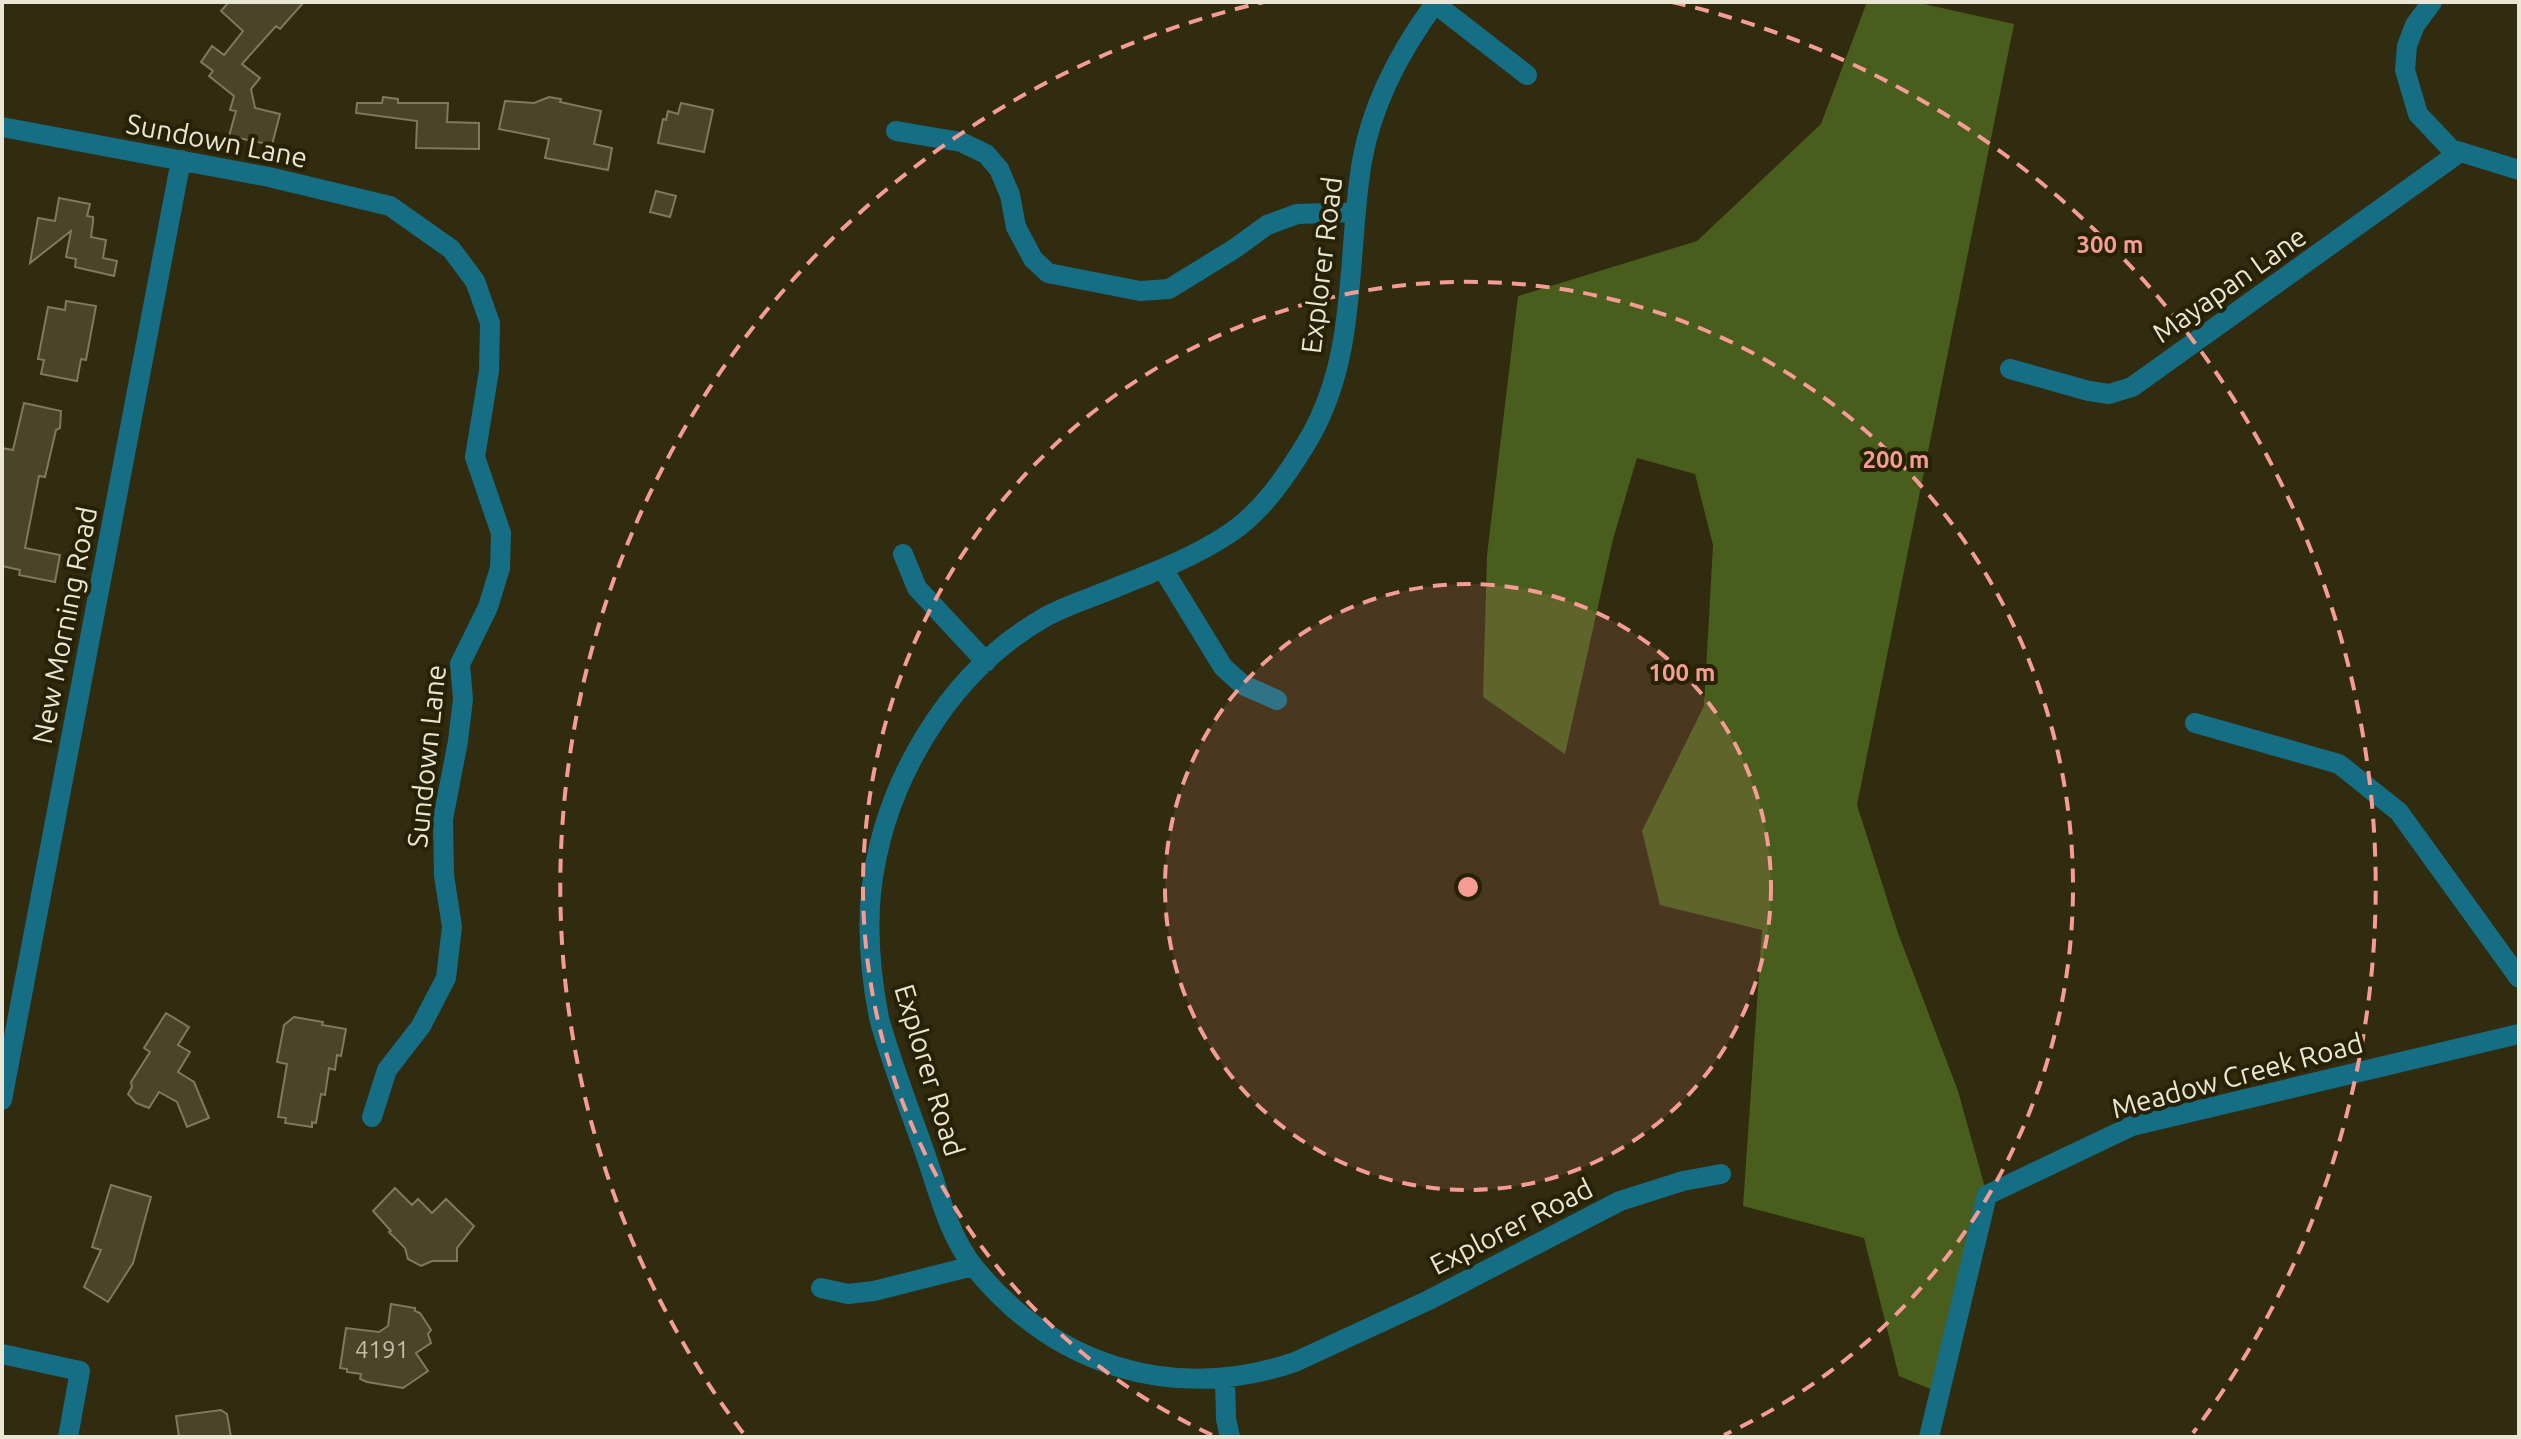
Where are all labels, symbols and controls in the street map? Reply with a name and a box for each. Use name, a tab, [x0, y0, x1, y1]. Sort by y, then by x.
street label: Sundown Lane	[124, 107, 310, 173]
street label: Explorer Road	[1295, 175, 1347, 355]
street label: Mayapan Lane	[2146, 220, 2312, 348]
text: 300 m	[2077, 231, 2143, 258]
text: 200 m	[1863, 446, 1929, 473]
street label: New Morning Road	[26, 504, 102, 746]
text: 100 m	[1649, 659, 1715, 686]
street label: Sundown Lane	[401, 663, 451, 849]
centre of rings	[1454, 873, 1482, 901]
street label: Explorer Road	[889, 980, 971, 1160]
street label: Meadow Creek Road	[2108, 1027, 2366, 1123]
street label: Explorer Road	[1425, 1172, 1597, 1280]
house number: 4191	[355, 1336, 409, 1363]

